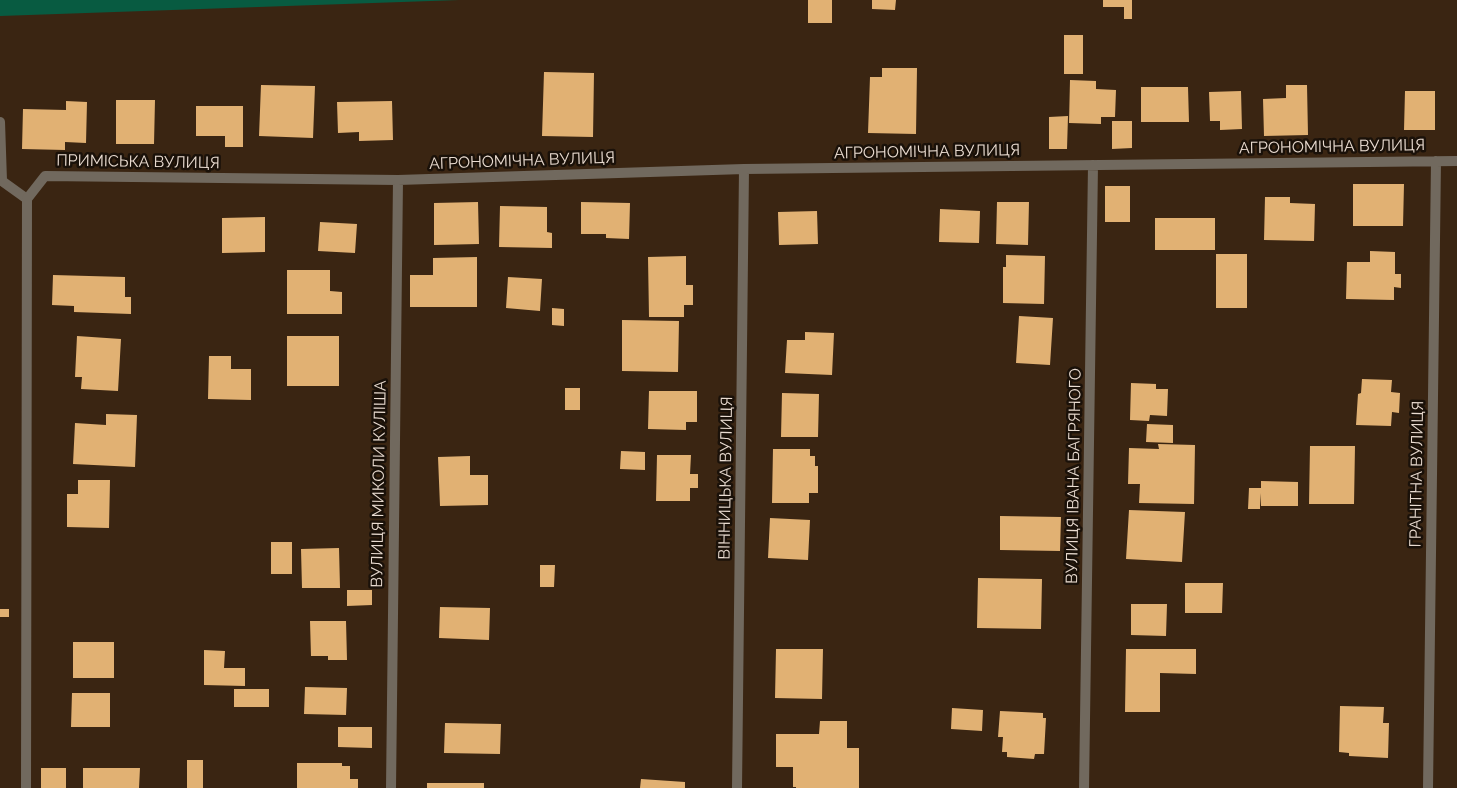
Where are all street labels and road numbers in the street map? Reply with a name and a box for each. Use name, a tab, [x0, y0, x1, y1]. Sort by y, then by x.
street label: АГРОНОМІЧНА ВУЛИЦЯ	[1239, 136, 1425, 158]
street label: АГРОНОМІЧНА ВУЛИЦЯ	[834, 141, 1020, 163]
street label: АГРОНОМІЧНА ВУЛИЦЯ	[429, 148, 615, 174]
street label: ПРИМІСЬКА ВУЛИЦЯ	[56, 151, 220, 173]
street label: ВУЛИЦЯ ІВАНА БАГРЯНОГО	[1063, 368, 1085, 584]
street label: ВУЛИЦЯ МИКОЛИ КУЛІША	[368, 380, 390, 588]
street label: ВІННИЦЬКА ВУЛИЦЯ	[715, 396, 737, 560]
street label: ГРАНІТНА ВУЛИЦЯ	[1406, 400, 1428, 548]

